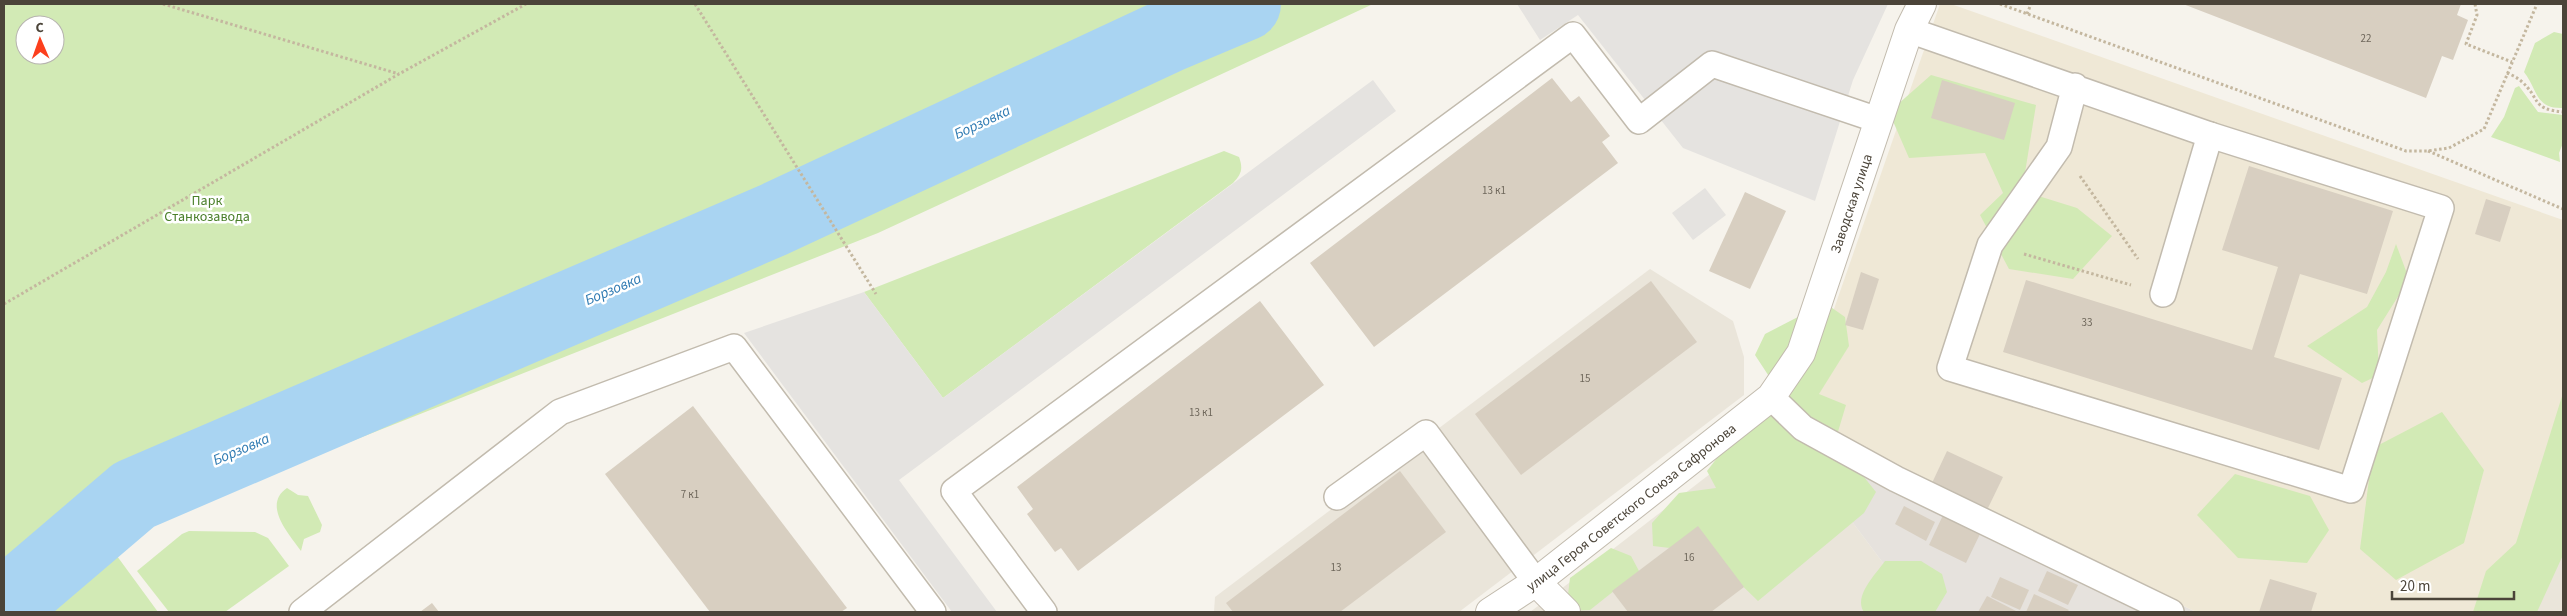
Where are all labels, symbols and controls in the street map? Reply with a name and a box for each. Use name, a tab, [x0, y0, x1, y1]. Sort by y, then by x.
north arrow	[15, 15, 65, 65]
text: С	[35, 18, 44, 38]
house number: 22	[2361, 31, 2371, 46]
water label: Борзовка	[951, 100, 1014, 145]
street label: Заводская улица	[1826, 151, 1878, 256]
house number: 13 к1	[1482, 183, 1506, 198]
park label: Парк Станкозавода	[164, 191, 250, 227]
water label: Борзовка	[582, 268, 645, 311]
house number: 33	[2082, 315, 2092, 330]
house number: 15	[1580, 371, 1590, 386]
house number: 13 к1	[1189, 405, 1213, 420]
street label: улица Героя Советского Союза Сафронова	[1523, 419, 1741, 597]
water label: Борзовка	[210, 428, 273, 471]
house number: 7 к1	[681, 487, 699, 502]
house number: 16	[1684, 550, 1695, 565]
house number: 13	[1331, 560, 1341, 575]
scale bar	[2392, 568, 2514, 600]
text: 20 m	[2400, 576, 2430, 597]

